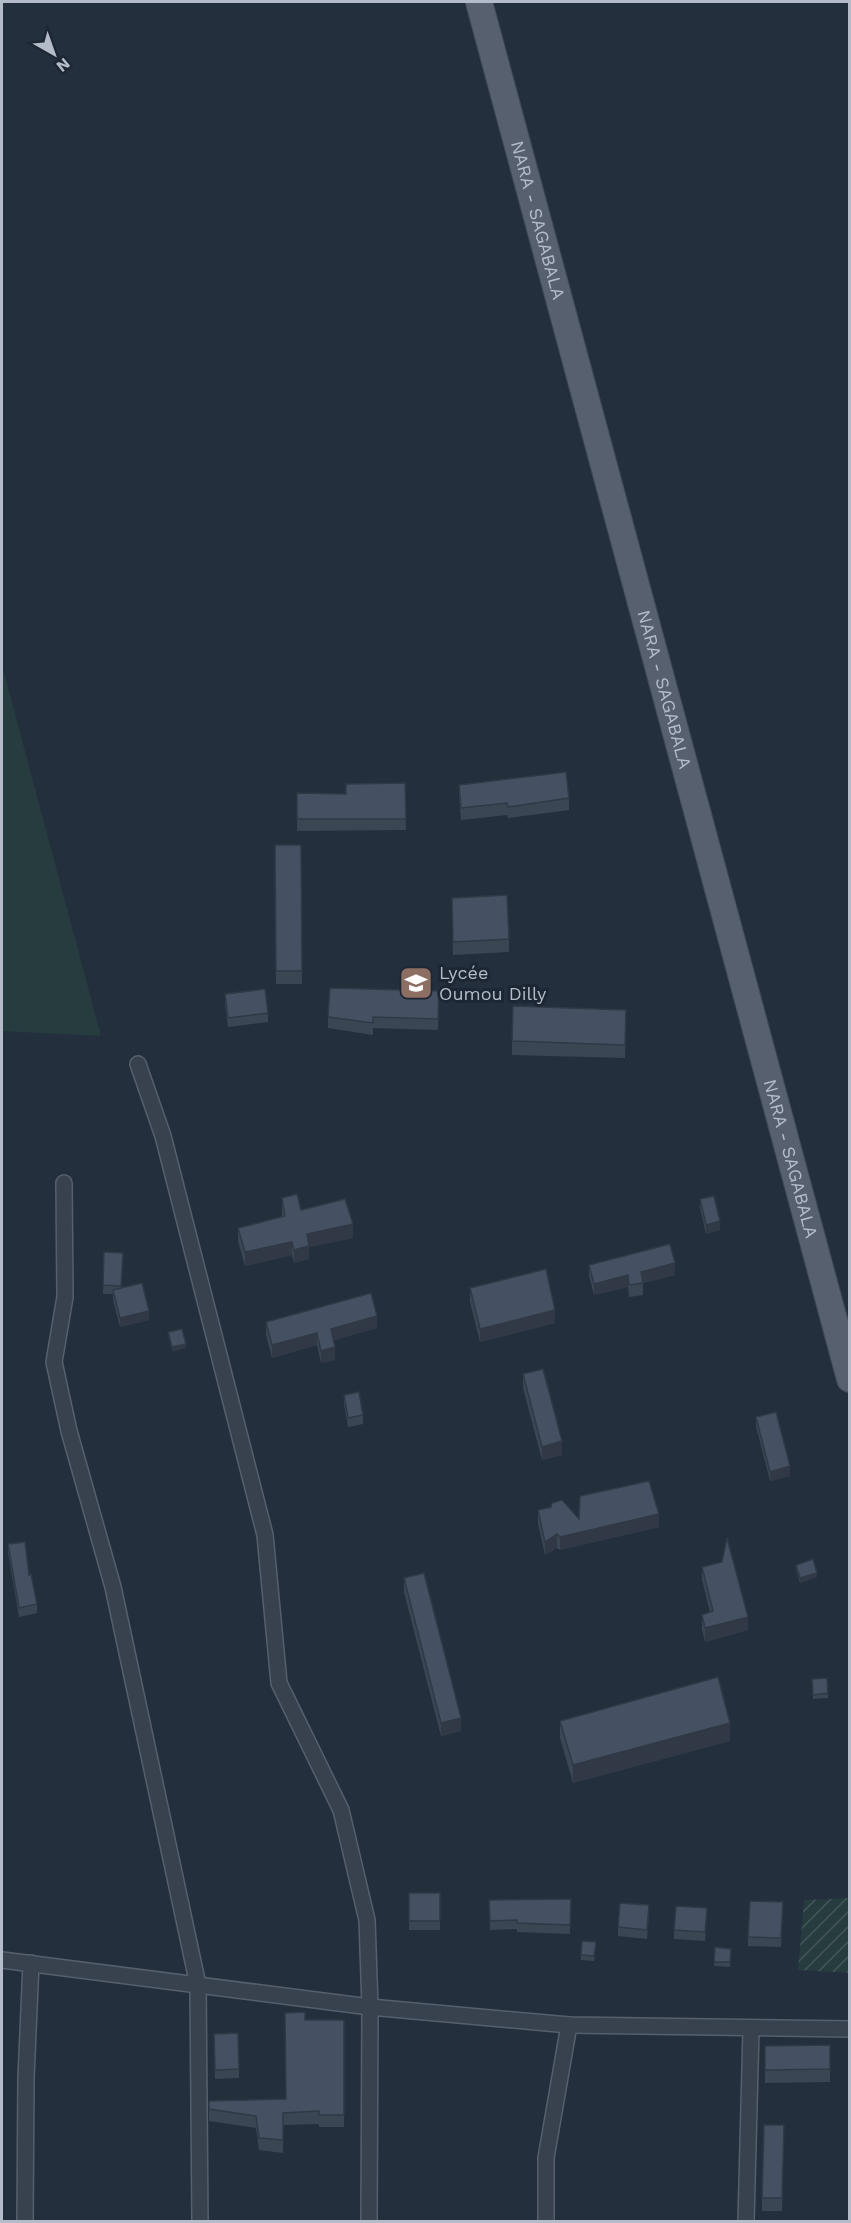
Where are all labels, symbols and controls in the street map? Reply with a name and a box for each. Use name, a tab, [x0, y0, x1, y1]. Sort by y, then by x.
north arrow	[24, 24, 84, 84]
text: N	[53, 54, 74, 76]
street label: NARA - SAGABALA	[507, 138, 570, 302]
street label: NARA - SAGABALA	[633, 608, 696, 771]
place label: Lycée Oumou Dilly	[439, 962, 547, 1004]
school or university icon: Lycée Oumou Dilly	[398, 965, 434, 1001]
street label: NARA - SAGABALA	[760, 1077, 823, 1240]

